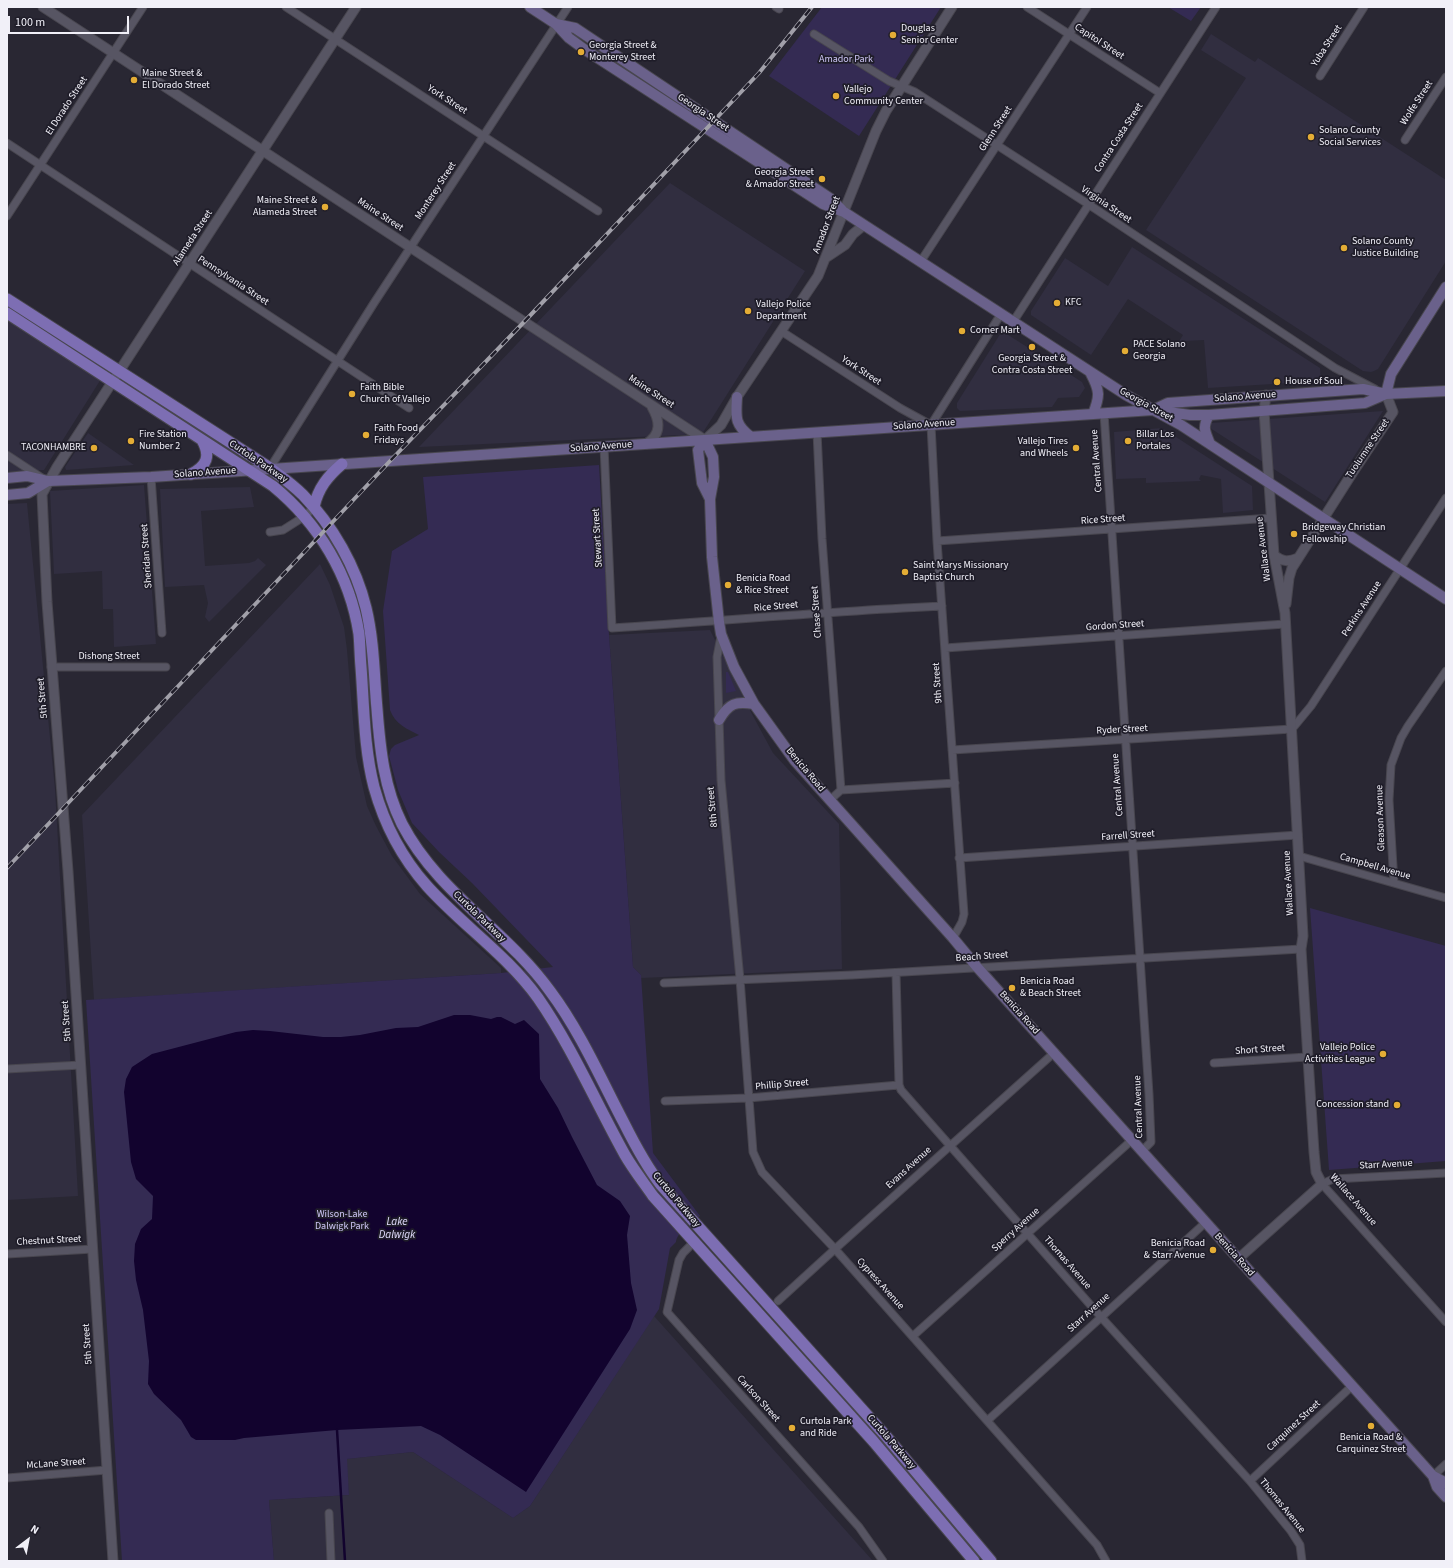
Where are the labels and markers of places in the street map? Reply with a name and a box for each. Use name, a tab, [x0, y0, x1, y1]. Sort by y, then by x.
place label: Douglas Senior Center	[901, 23, 958, 46]
marker: Douglas Senior Center	[888, 30, 898, 40]
place label: Georgia Street & Monterey Street	[589, 40, 657, 64]
marker: Georgia Street & Monterey Street	[576, 47, 586, 57]
place label: Maine Street & El Dorado Street	[142, 68, 210, 92]
marker: Maine Street & El Dorado Street	[129, 75, 139, 85]
place label: Vallejo Community Center	[844, 84, 923, 108]
marker: Vallejo Community Center	[831, 91, 841, 101]
place label: Solano County Social Services	[1319, 125, 1381, 148]
marker: Solano County Social Services	[1306, 132, 1316, 142]
place label: Georgia Street & Amador Street	[746, 167, 814, 190]
marker: Georgia Street & Amador Street	[817, 174, 827, 184]
place label: Maine Street & Alameda Street	[253, 195, 317, 218]
marker: Maine Street & Alameda Street	[320, 202, 330, 212]
place label: Solano County Justice Building	[1352, 236, 1418, 260]
marker: Solano County Justice Building	[1339, 243, 1349, 253]
place label: KFC	[1065, 297, 1081, 309]
marker: KFC	[1052, 298, 1062, 308]
place label: Vallejo Police Department	[756, 299, 811, 322]
marker: Vallejo Police Department	[743, 306, 753, 316]
place label: Corner Mart	[970, 325, 1020, 337]
marker: Corner Mart	[957, 326, 967, 336]
place label: PACE Solano Georgia	[1133, 339, 1186, 362]
marker: Georgia Street & Contra Costa Street	[1027, 342, 1037, 352]
marker: PACE Solano Georgia	[1120, 346, 1130, 356]
place label: Georgia Street & Contra Costa Street	[992, 353, 1072, 376]
place label: House of Soul	[1285, 376, 1343, 388]
marker: House of Soul	[1272, 377, 1282, 387]
place label: Faith Bible Church of Vallejo	[360, 382, 430, 406]
marker: Faith Bible Church of Vallejo	[347, 389, 357, 399]
place label: Faith Food Fridays	[374, 423, 418, 446]
place label: Fire Station Number 2	[139, 429, 187, 452]
place label: Billar Los Portales	[1136, 429, 1174, 452]
marker: Faith Food Fridays	[361, 430, 371, 440]
marker: Fire Station Number 2	[126, 436, 136, 446]
place label: Vallejo Tires and Wheels	[1018, 436, 1068, 460]
marker: Billar Los Portales	[1123, 436, 1133, 446]
place label: TACONHAMBRE	[21, 442, 86, 454]
marker: TACONHAMBRE	[89, 443, 99, 453]
marker: Vallejo Tires and Wheels	[1071, 443, 1081, 453]
place label: Bridgeway Christian Fellowship	[1302, 522, 1385, 546]
marker: Bridgeway Christian Fellowship	[1289, 529, 1299, 539]
place label: Saint Marys Missionary Baptist Church	[913, 560, 1008, 584]
marker: Saint Marys Missionary Baptist Church	[900, 567, 910, 577]
place label: Benicia Road & Rice Street	[736, 573, 790, 596]
marker: Benicia Road & Rice Street	[723, 580, 733, 590]
place label: Benicia Road & Beach Street	[1020, 976, 1081, 1000]
marker: Benicia Road & Beach Street	[1007, 983, 1017, 993]
place label: Vallejo Police Activities League	[1305, 1042, 1375, 1066]
marker: Vallejo Police Activities League	[1378, 1049, 1388, 1059]
place label: Concession stand	[1316, 1099, 1389, 1111]
marker: Concession stand	[1392, 1100, 1402, 1110]
place label: Benicia Road & Starr Avenue	[1144, 1238, 1205, 1262]
marker: Benicia Road & Starr Avenue	[1208, 1245, 1218, 1255]
place label: Curtola Park and Ride	[800, 1416, 851, 1440]
marker: Benicia Road & Carquinez Street	[1366, 1421, 1376, 1431]
marker: Curtola Park and Ride	[787, 1423, 797, 1433]
place label: Benicia Road & Carquinez Street	[1336, 1432, 1406, 1456]

